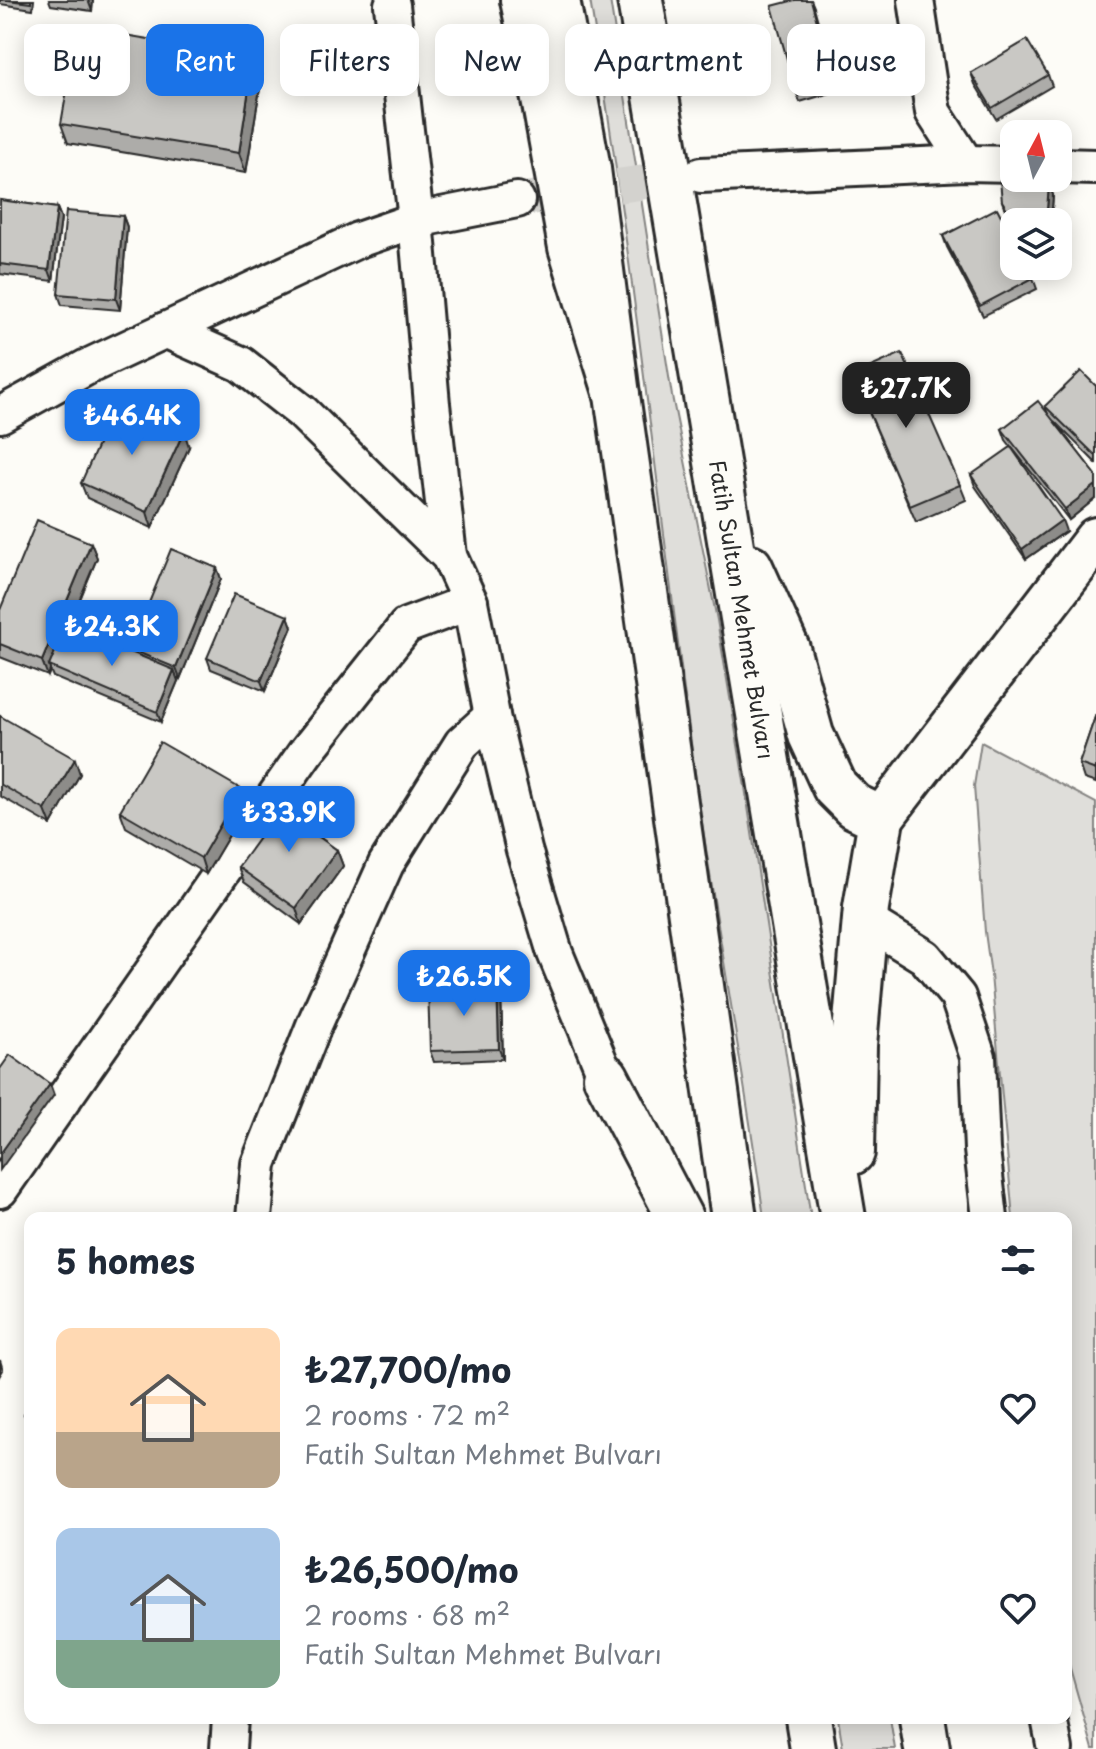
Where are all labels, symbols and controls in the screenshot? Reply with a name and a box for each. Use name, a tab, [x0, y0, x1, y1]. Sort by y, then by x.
chip: Buy	[24, 24, 130, 96]
chip: Rent	[146, 24, 264, 96]
chip: Filters	[280, 24, 419, 96]
chip: New	[435, 24, 549, 96]
chip: Apartment	[565, 24, 771, 96]
chip: House	[787, 24, 925, 96]
north arrow	[1000, 120, 1072, 192]
map controls	[1000, 120, 1072, 280]
button: layers	[1000, 208, 1072, 280]
pin: ₺27.7K	[841, 362, 971, 430]
text: ₺27.7K	[860, 368, 952, 407]
pin: ₺46.4K	[67, 389, 197, 457]
text: ₺46.4K	[83, 395, 181, 434]
street label: Fatih Sultan Mehmet Bulvarı	[702, 457, 784, 761]
pin: ₺24.3K	[47, 600, 177, 668]
text: ₺24.3K	[64, 606, 160, 645]
pin: ₺33.9K	[224, 786, 354, 854]
text: ₺33.9K	[242, 792, 336, 831]
pin: ₺26.5K	[399, 950, 529, 1018]
text: ₺26.5K	[416, 956, 512, 995]
text: 5 homes	[56, 1234, 195, 1286]
icon: filters	[996, 1238, 1040, 1282]
text: ₺27,700/mo	[304, 1343, 511, 1395]
icon: home	[120, 1360, 216, 1456]
icon: heart	[996, 1386, 1040, 1430]
text: 2 rooms · 72 m²	[304, 1395, 510, 1434]
text: Fatih Sultan Mehmet Bulvarı	[304, 1434, 662, 1473]
text: ₺26,500/mo	[304, 1543, 519, 1595]
icon: home	[120, 1560, 216, 1656]
icon: heart	[996, 1586, 1040, 1630]
text: 2 rooms · 68 m²	[304, 1595, 510, 1634]
text: Fatih Sultan Mehmet Bulvarı	[304, 1634, 662, 1673]

